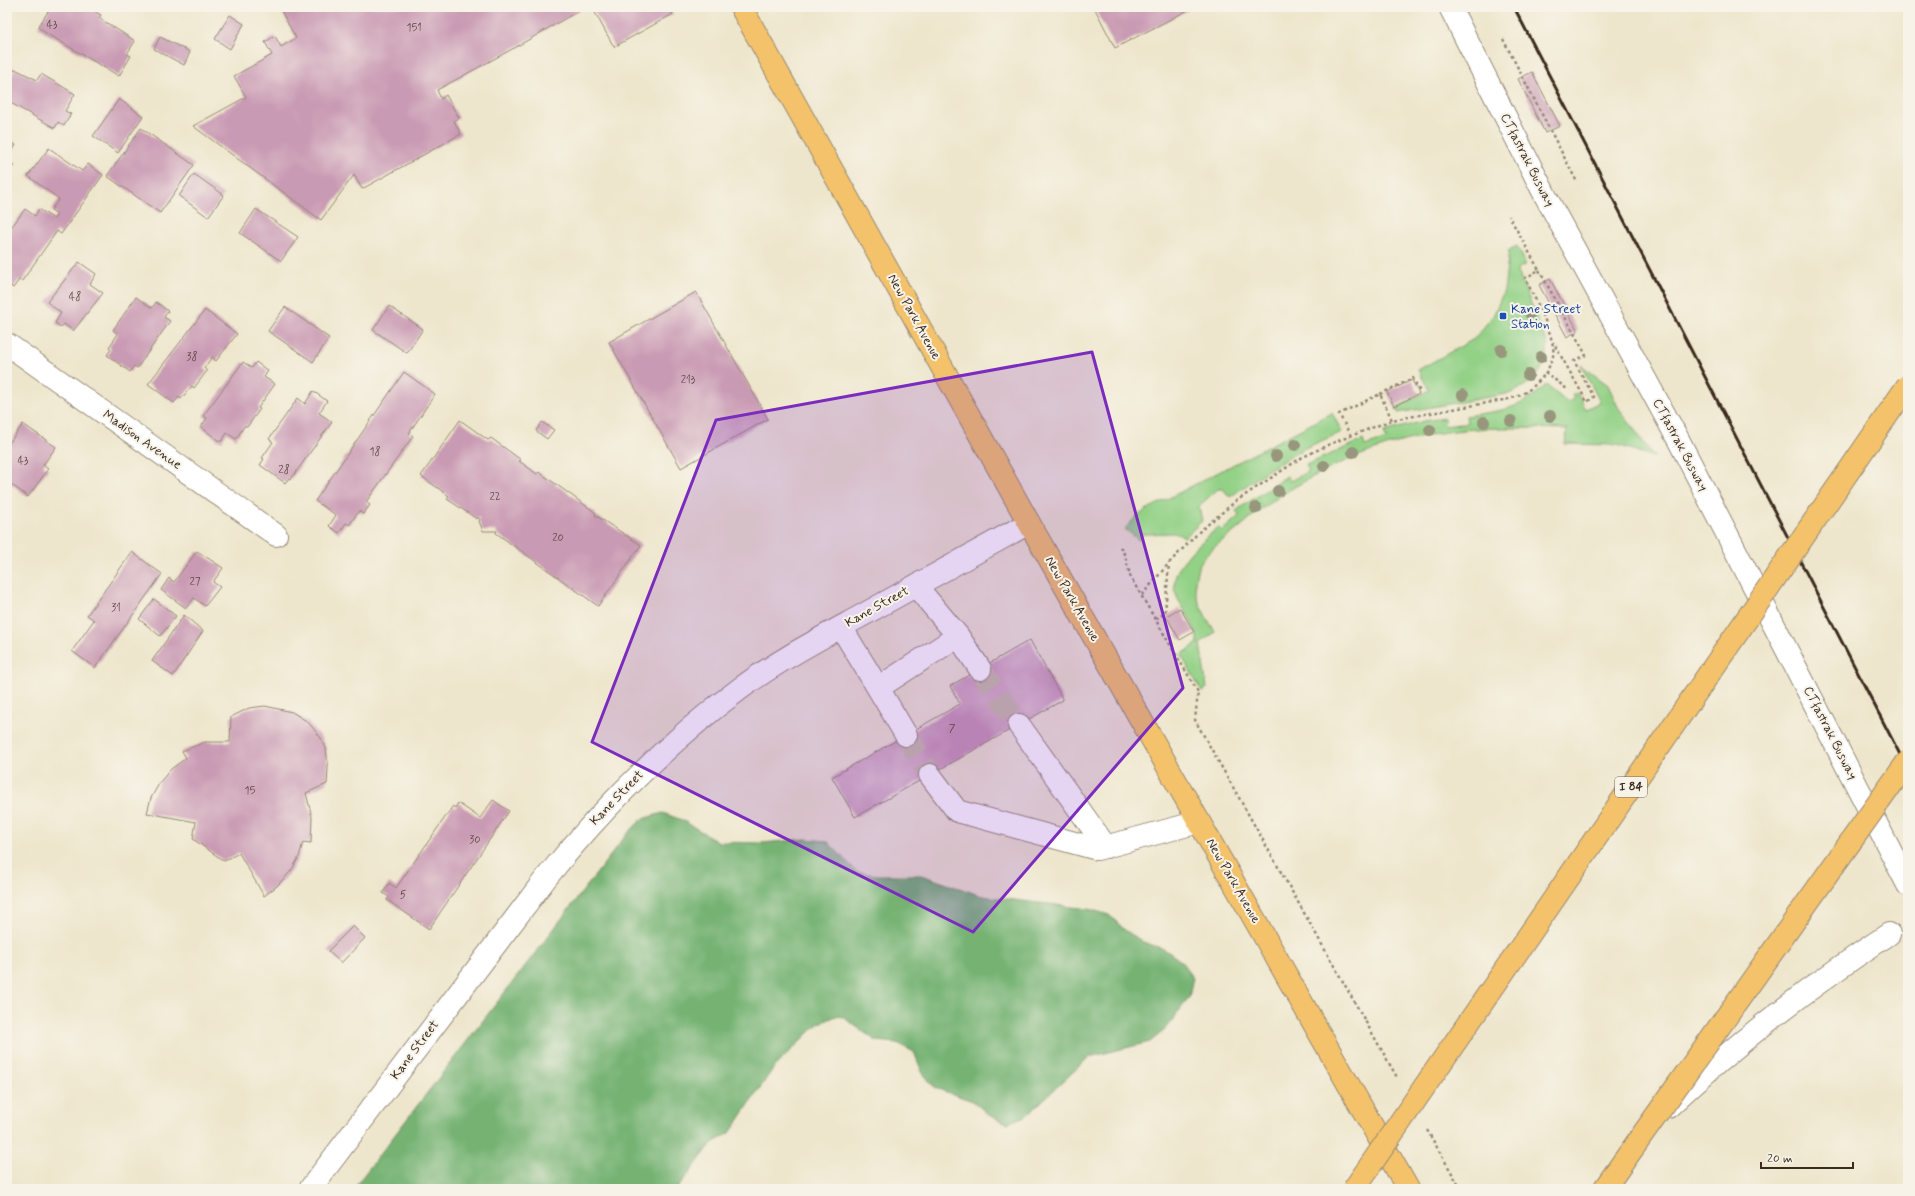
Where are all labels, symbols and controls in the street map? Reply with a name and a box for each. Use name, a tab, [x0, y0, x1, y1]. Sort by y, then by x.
house number: 43	[46, 18, 58, 32]
house number: 151	[406, 21, 422, 35]
street label: CTfastrak Busway	[1496, 110, 1558, 210]
street label: New Park Avenue	[883, 271, 945, 363]
house number: 48	[69, 290, 81, 304]
place label: Kane Street Station	[1511, 301, 1581, 333]
marker: Kane Street Station	[1498, 311, 1508, 321]
house number: 38	[187, 350, 198, 364]
house number: 213	[681, 373, 696, 387]
street label: CTfastrak Busway	[1648, 396, 1712, 494]
street label: Madison Avenue	[99, 406, 185, 474]
house number: 18	[370, 445, 380, 459]
house number: 43	[17, 454, 29, 468]
house number: 28	[278, 463, 290, 477]
house number: 22	[489, 490, 501, 504]
house number: 20	[552, 531, 564, 545]
street label: New Park Avenue	[1041, 553, 1103, 645]
house number: 27	[190, 575, 201, 589]
street label: Kane Street	[842, 582, 912, 632]
house number: 31	[111, 601, 121, 615]
street label: CTfastrak Busway	[1799, 683, 1861, 783]
house number: 7	[949, 722, 956, 736]
street label: Kane Street	[586, 767, 648, 829]
road number: I 84	[1615, 777, 1647, 797]
house number: 15	[245, 784, 256, 798]
house number: 30	[469, 833, 481, 847]
street label: New Park Avenue	[1202, 835, 1264, 927]
house number: 5	[400, 888, 407, 902]
street label: Kane Street	[387, 1017, 443, 1083]
scale bar	[1761, 1144, 1853, 1170]
text: 20 m	[1767, 1151, 1793, 1167]

